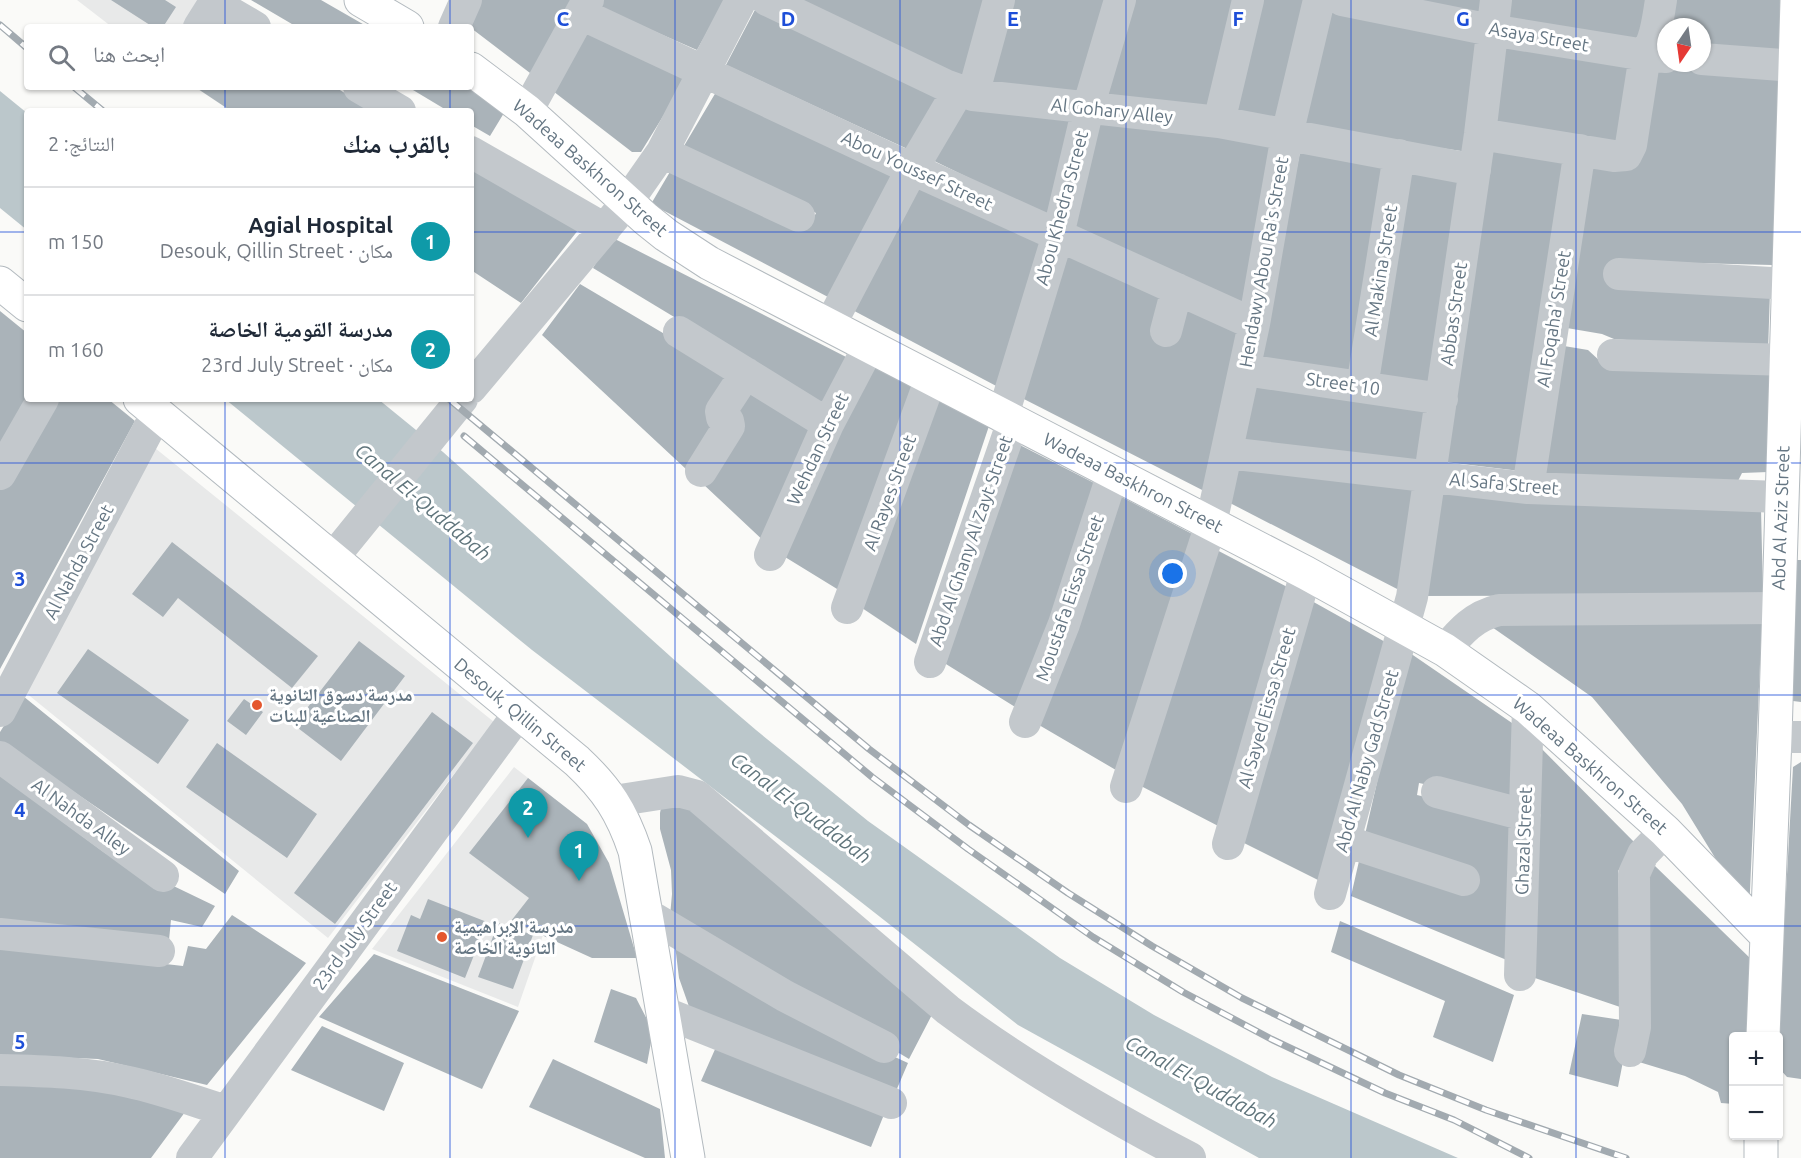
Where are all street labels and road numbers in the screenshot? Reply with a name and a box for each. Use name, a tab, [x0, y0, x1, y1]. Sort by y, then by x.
street label: Asaya Street	[1488, 17, 1591, 55]
street label: Al Gohary Alley	[1050, 94, 1174, 126]
street label: Wadeaa Baskhron Street	[509, 95, 672, 240]
street label: Abou Youssef Street	[839, 126, 996, 214]
street label: Abou Khedra Street	[1031, 128, 1091, 287]
street label: Hendawy Abou Ra's Street	[1235, 155, 1291, 369]
street label: Al Makina Street	[1360, 204, 1400, 338]
street label: Al Foqaha' Street	[1532, 249, 1574, 389]
street label: Abbas Street	[1436, 261, 1470, 367]
street label: Street 10	[1305, 368, 1382, 398]
street label: Wehdan Street	[782, 389, 852, 508]
street label: Wadeaa Baskhron Street	[1040, 428, 1226, 536]
street label: Al Rayes Street	[859, 432, 919, 553]
street label: Abd Al Ghany Al Zayt Street	[924, 433, 1016, 649]
street label: Abd Al Aziz Street	[1767, 445, 1793, 591]
street label: Al Safa Street	[1449, 468, 1560, 498]
street label: Al Nahda Street	[39, 501, 117, 622]
street label: Moustafa Eissa Street	[1031, 512, 1107, 683]
street label: Al Sayed Eissa Street	[1234, 625, 1299, 790]
street label: Desouk, Qillin Street	[450, 653, 591, 776]
street label: Abd Al Naby Gad Street	[1330, 667, 1402, 854]
street label: Wadeaa Baskhron Street	[1509, 693, 1672, 838]
street label: Al Nahda Alley	[29, 774, 135, 859]
street label: Ghazal Street	[1511, 787, 1535, 895]
street label: 23rd July Street	[308, 877, 400, 993]

